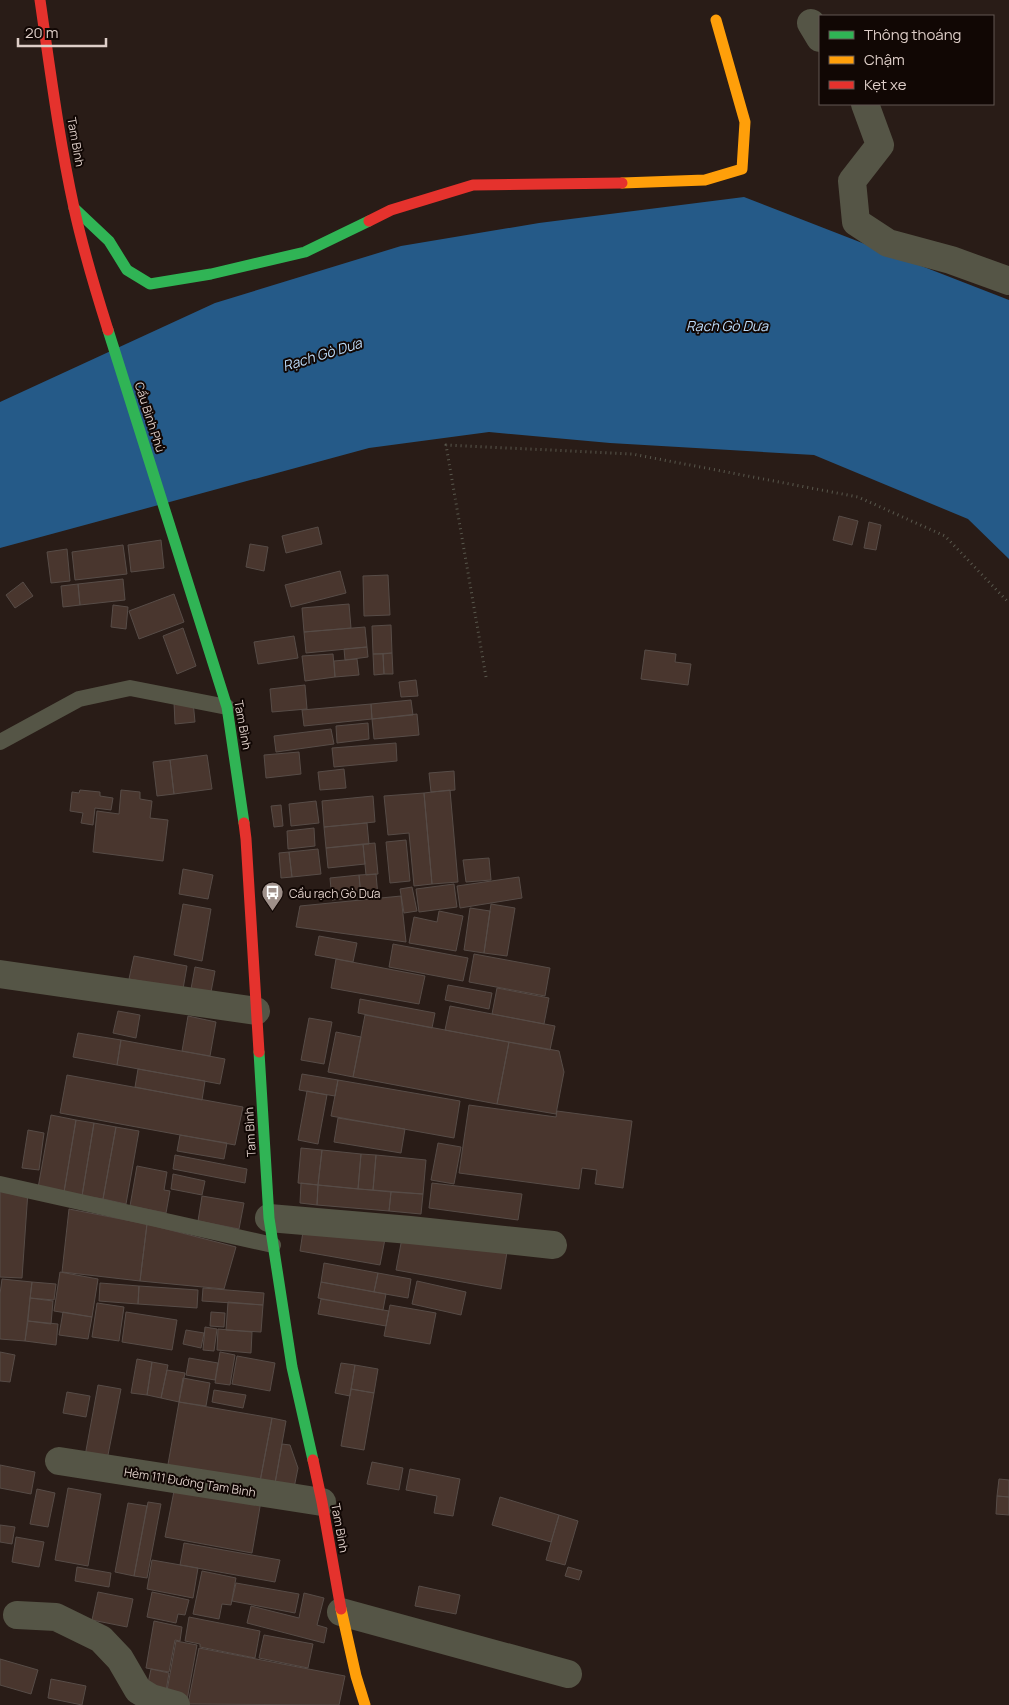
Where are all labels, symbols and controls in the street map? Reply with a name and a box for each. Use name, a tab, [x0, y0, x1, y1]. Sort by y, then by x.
scale bar	[18, 15, 105, 47]
legend	[819, 15, 994, 105]
text: 20 m	[25, 22, 58, 43]
text: Thông thoáng	[864, 24, 961, 45]
text: Chậm	[864, 49, 905, 70]
text: Kẹt xe	[864, 74, 907, 95]
street label: Tam Bình	[63, 116, 89, 168]
water label: Rạch Gò Dưa	[686, 316, 769, 335]
water label: Rạch Gò Dưa	[280, 333, 365, 375]
street label: Cầu Bình Phú	[131, 380, 169, 454]
street label: Tam Bình	[230, 699, 256, 751]
bus stop icon: Cầu rạch Gò Dưa	[261, 881, 285, 912]
place label: Cầu rạch Gò Dưa	[289, 885, 381, 902]
street label: Tam Bình	[240, 1107, 260, 1157]
street label: Hẻm 111 Đường Tam Bình	[123, 1463, 257, 1501]
street label: Tam Bình	[327, 1502, 353, 1554]

